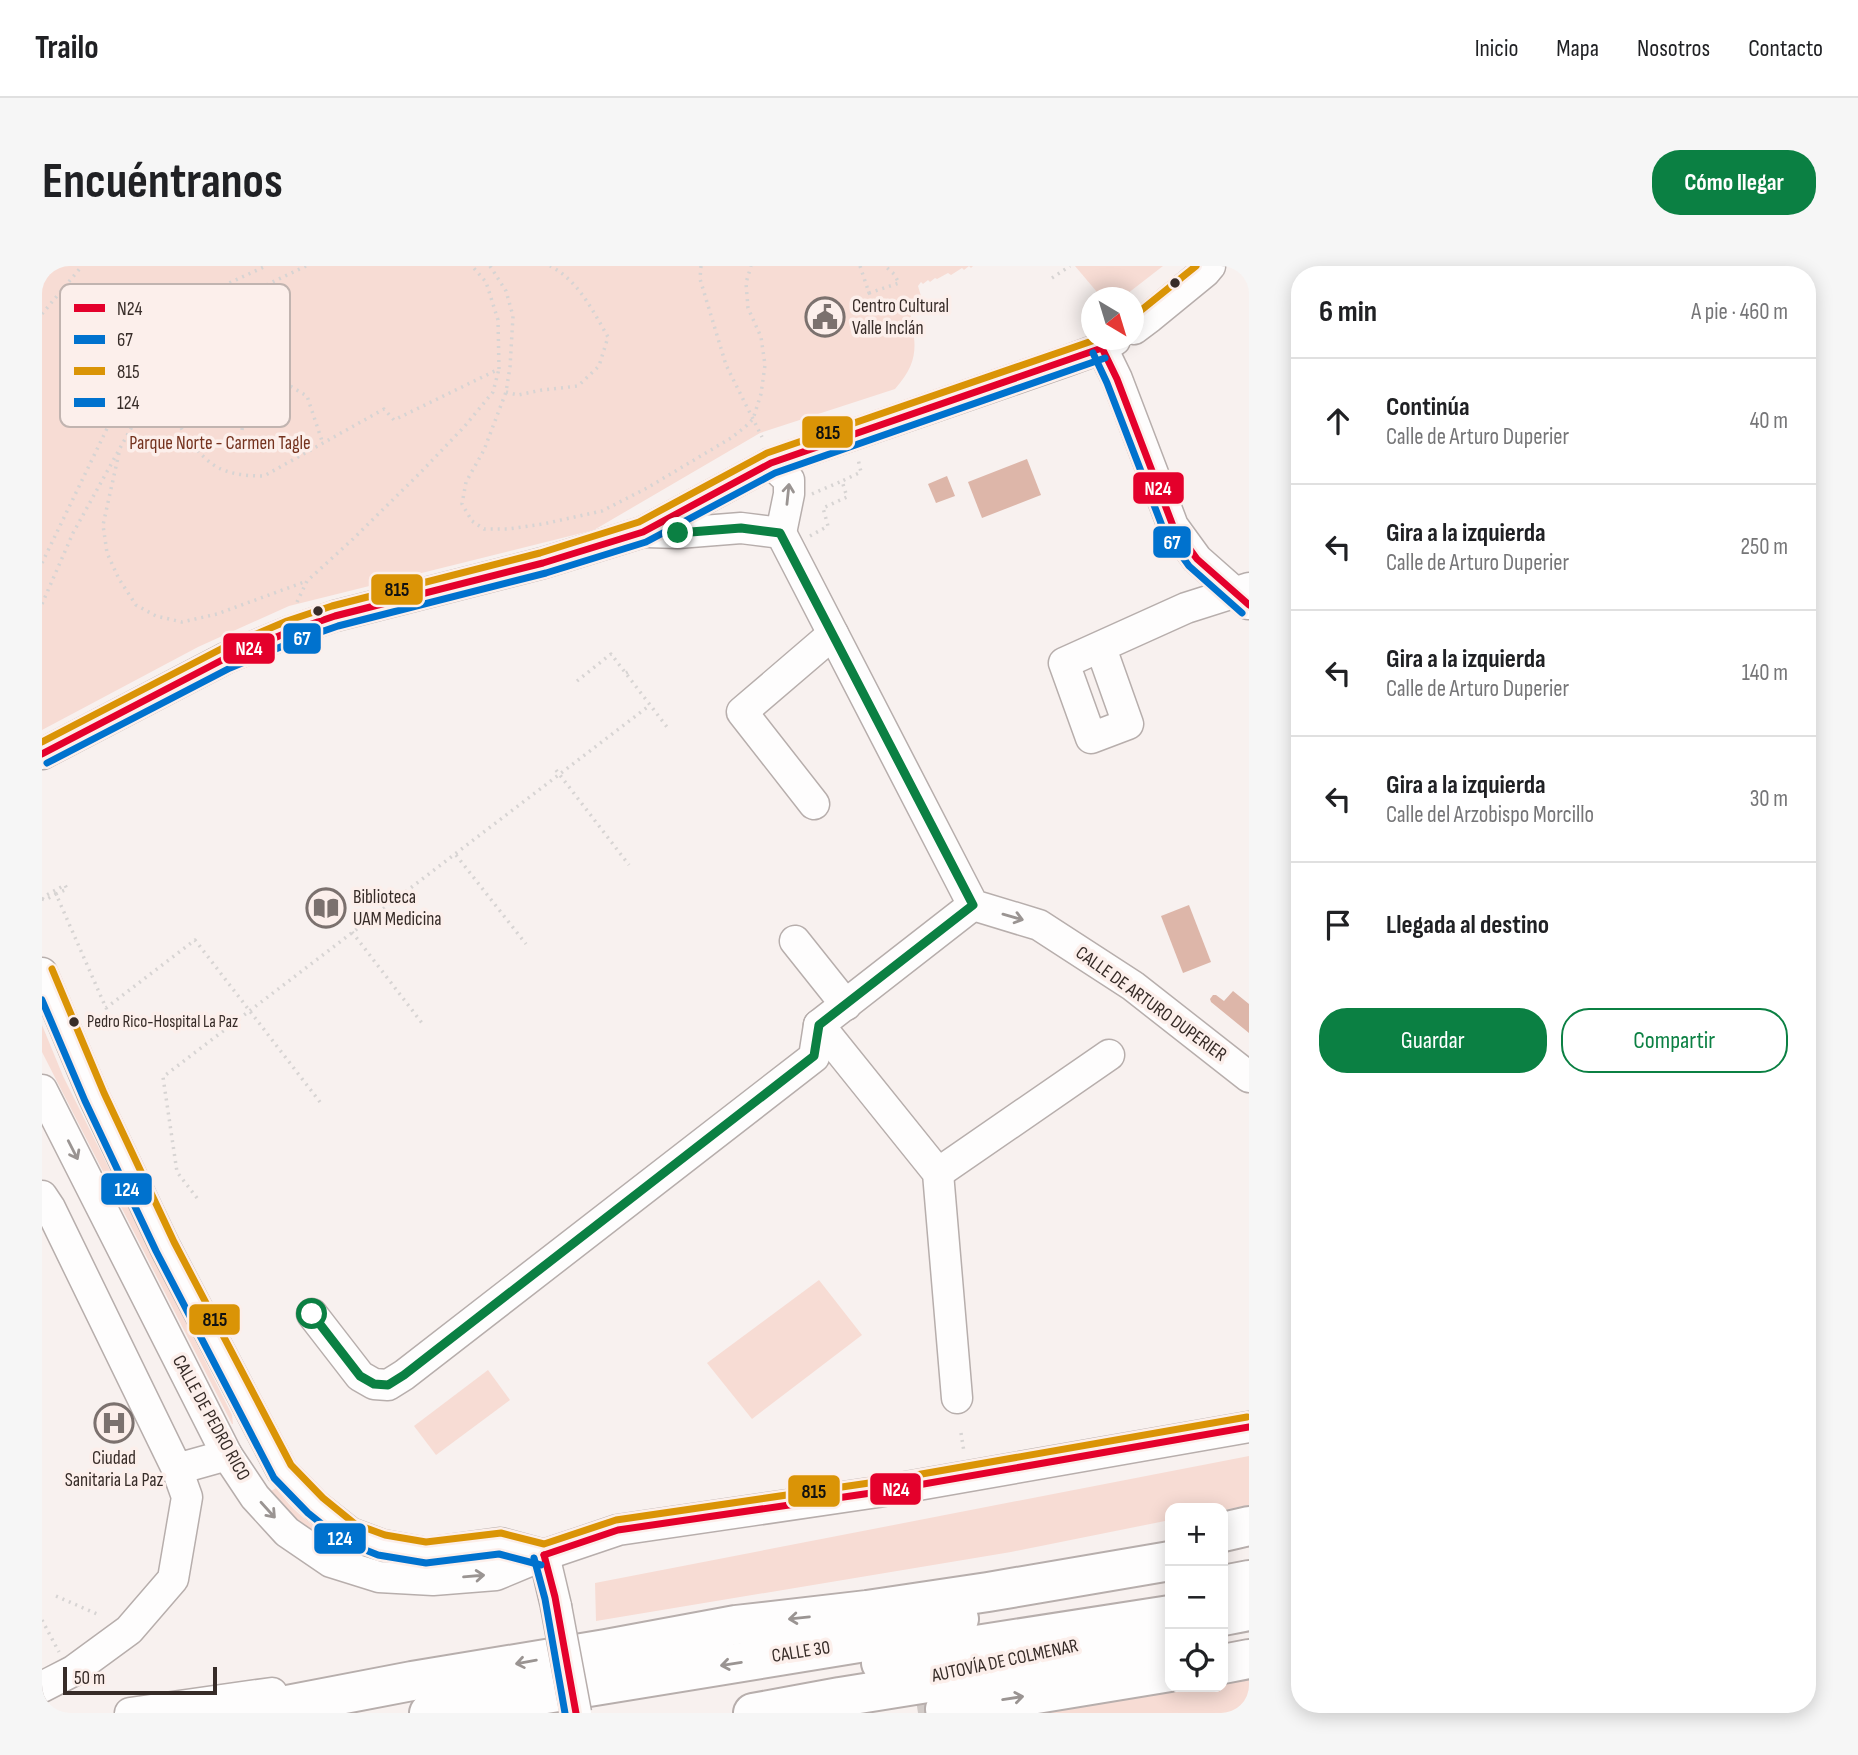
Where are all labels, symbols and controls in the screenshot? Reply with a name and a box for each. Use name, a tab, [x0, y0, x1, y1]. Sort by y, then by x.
text: Trailo	[35, 28, 99, 68]
text: Inicio	[1475, 34, 1518, 63]
text: Mapa	[1556, 34, 1599, 63]
text: Nosotros	[1637, 34, 1710, 63]
text: Contacto	[1748, 34, 1823, 63]
button: Cómo llegar	[1652, 150, 1816, 215]
text: Encuéntranos	[42, 153, 283, 212]
unlabelled marker	[1168, 276, 1182, 290]
legend	[60, 284, 290, 427]
north arrow	[1081, 287, 1144, 350]
text: 6 min	[1319, 294, 1377, 330]
place label: Centro Cultural Valle Inclán	[852, 295, 949, 340]
public building icon: Centro Cultural Valle Inclán	[804, 296, 846, 338]
text: N24	[117, 298, 142, 321]
text: A pie · 460 m	[1691, 298, 1788, 326]
text: 67	[117, 329, 133, 352]
text: 815	[117, 361, 140, 384]
text: 124	[117, 392, 140, 415]
text: Continúa	[1386, 392, 1470, 423]
icon: ahead	[1319, 402, 1357, 440]
text: 40 m	[1750, 407, 1788, 435]
line badge: 815	[801, 415, 854, 449]
text: 815	[816, 422, 840, 445]
text: Calle de Arturo Duperier	[1386, 423, 1569, 451]
park label: Parque Norte - Carmen Tagle	[129, 432, 311, 455]
line badge: N24	[1132, 471, 1185, 505]
text: N24	[1144, 478, 1172, 501]
one-way arrow	[782, 483, 795, 506]
route end	[662, 517, 693, 548]
text: Gira a la izquierda	[1386, 518, 1546, 549]
line badge: 67	[1152, 525, 1192, 559]
icon: left	[1319, 528, 1357, 566]
text: 67	[1163, 532, 1181, 555]
text: 250 m	[1741, 533, 1788, 561]
text: Calle de Arturo Duperier	[1386, 549, 1569, 577]
line badge: 815	[370, 573, 424, 606]
text: 815	[385, 579, 409, 602]
unlabelled marker	[311, 604, 325, 618]
line badge: 67	[282, 622, 322, 655]
text: 67	[293, 628, 311, 651]
line badge: N24	[222, 632, 276, 665]
text: N24	[235, 638, 263, 661]
text: Gira a la izquierda	[1386, 644, 1546, 675]
icon: left	[1319, 654, 1357, 692]
text: 140 m	[1742, 659, 1788, 687]
text: Calle de Arturo Duperier	[1386, 675, 1569, 703]
text: Gira a la izquierda	[1386, 770, 1546, 801]
icon: left	[1319, 780, 1357, 818]
text: 30 m	[1750, 785, 1788, 813]
text: Calle del Arzobispo Morcillo	[1386, 801, 1594, 829]
place label: Biblioteca UAM Medicina	[353, 886, 442, 931]
library icon: Biblioteca UAM Medicina	[305, 887, 347, 929]
icon: arrive	[1319, 906, 1357, 944]
text: Llegada al destino	[1386, 910, 1549, 941]
one-way arrow	[1002, 911, 1024, 924]
street label: CALLE DE ARTURO DUPERIER	[1071, 941, 1231, 1067]
button: Guardar	[1319, 1008, 1547, 1073]
button: Compartir	[1561, 1008, 1788, 1073]
place label: Pedro Rico-Hospital La Paz	[87, 1012, 238, 1032]
marker: Pedro Rico-Hospital La Paz	[67, 1015, 81, 1029]
one-way arrow	[66, 1139, 80, 1160]
line badge: 124	[100, 1172, 153, 1206]
text: 124	[115, 1179, 140, 1202]
route start	[296, 1298, 327, 1329]
line badge: 815	[188, 1303, 241, 1336]
text: 815	[203, 1309, 227, 1332]
street label: CALLE DE PEDRO RICO	[167, 1351, 255, 1485]
hospital icon: Ciudad Sanitaria La Paz	[93, 1402, 135, 1444]
place label: Ciudad Sanitaria La Paz	[65, 1447, 164, 1492]
line badge: N24	[869, 1472, 922, 1506]
line badge: 815	[787, 1474, 841, 1508]
text: N24	[882, 1479, 910, 1502]
text: 815	[802, 1481, 826, 1504]
one-way arrow	[260, 1501, 276, 1519]
map controls	[1165, 1503, 1228, 1692]
button: +	[1165, 1503, 1228, 1566]
line badge: 124	[313, 1522, 367, 1555]
text: 124	[328, 1528, 353, 1551]
button: −	[1165, 1566, 1228, 1629]
one-way arrow	[462, 1569, 485, 1582]
one-way arrow	[788, 1611, 811, 1624]
button: locate	[1165, 1629, 1228, 1692]
street label: AUTOVÍA DE COLMENAR	[929, 1634, 1080, 1688]
street label: CALLE 30	[770, 1636, 832, 1668]
one-way arrow	[515, 1656, 538, 1669]
one-way arrow	[720, 1658, 743, 1671]
scale bar	[63, 1664, 217, 1696]
text: 50 m	[74, 1667, 105, 1690]
one-way arrow	[1001, 1691, 1024, 1704]

